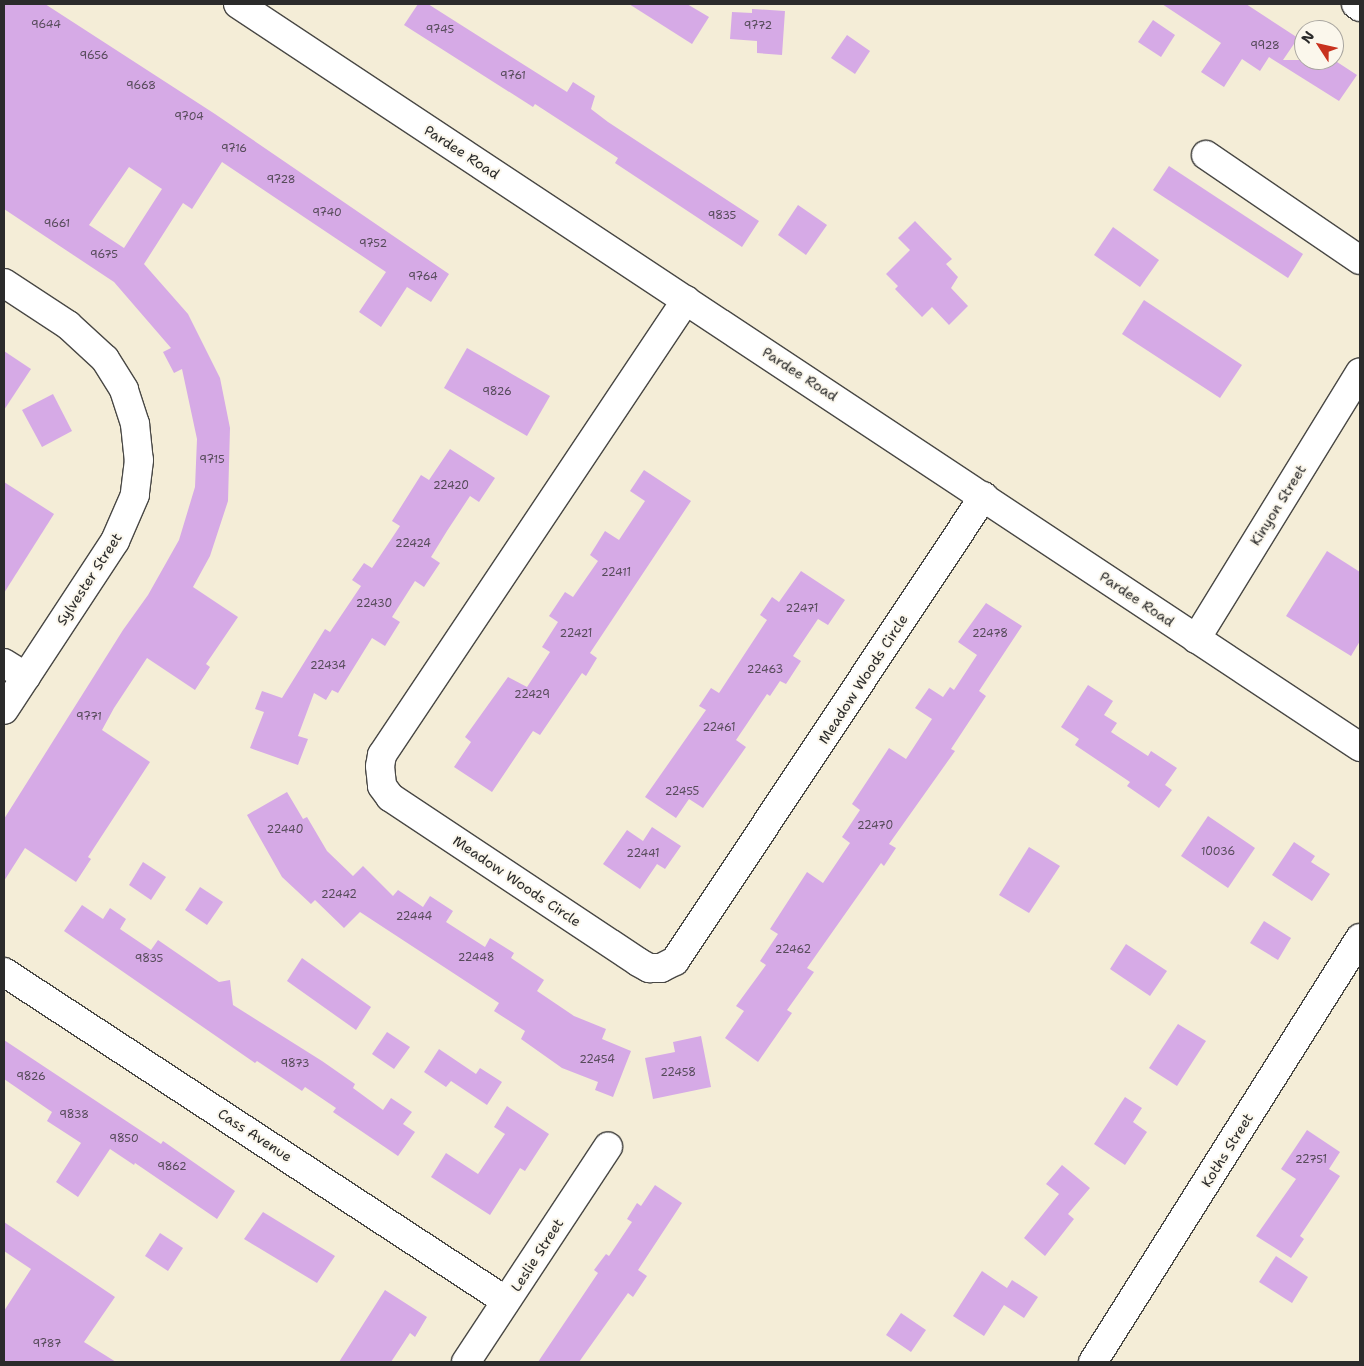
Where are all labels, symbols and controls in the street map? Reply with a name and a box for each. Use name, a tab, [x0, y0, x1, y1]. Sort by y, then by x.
house number: 9644	[31, 18, 61, 32]
house number: 9772	[744, 19, 772, 33]
north arrow	[1294, 20, 1344, 70]
house number: 9745	[426, 23, 454, 37]
text: N	[1297, 27, 1318, 47]
house number: 9928	[1250, 39, 1280, 53]
house number: 9656	[80, 49, 108, 63]
house number: 9761	[500, 69, 526, 83]
house number: 9668	[126, 79, 156, 93]
house number: 9704	[174, 110, 204, 124]
street label: Pardee Road	[421, 121, 503, 183]
house number: 9716	[221, 142, 247, 156]
house number: 9728	[267, 173, 295, 187]
house number: 9740	[312, 206, 342, 220]
house number: 9835	[708, 209, 736, 223]
house number: 9661	[44, 217, 70, 231]
house number: 9752	[359, 237, 387, 251]
house number: 9675	[90, 248, 118, 262]
house number: 9764	[408, 270, 438, 284]
street label: Pardee Road	[759, 343, 841, 405]
house number: 9826	[482, 385, 512, 399]
house number: 9715	[199, 453, 225, 467]
street label: Kinyon Street	[1247, 462, 1309, 548]
house number: 22420	[433, 479, 469, 493]
street label: Sylvester Street	[53, 530, 125, 628]
house number: 22424	[395, 537, 431, 551]
house number: 22411	[601, 566, 631, 580]
street label: Pardee Road	[1097, 568, 1177, 630]
house number: 22430	[356, 597, 392, 611]
house number: 22471	[786, 602, 818, 616]
street label: Meadow Woods Circle	[815, 611, 911, 747]
house number: 22421	[560, 627, 592, 641]
house number: 22478	[972, 627, 1008, 641]
house number: 22434	[310, 659, 346, 673]
house number: 22463	[747, 663, 783, 677]
house number: 22429	[514, 688, 550, 702]
house number: 9771	[76, 710, 102, 724]
house number: 22461	[702, 721, 736, 735]
house number: 22455	[665, 785, 699, 799]
house number: 22470	[857, 819, 893, 833]
house number: 22440	[267, 823, 303, 837]
street label: Meadow Woods Circle	[450, 832, 584, 930]
house number: 10036	[1201, 845, 1235, 859]
house number: 22441	[626, 847, 660, 861]
house number: 22442	[321, 888, 357, 902]
house number: 22444	[396, 910, 432, 924]
house number: 22462	[775, 943, 811, 957]
house number: 22448	[458, 951, 494, 965]
house number: 9835	[135, 952, 163, 966]
house number: 22454	[579, 1053, 615, 1067]
house number: 9873	[280, 1057, 310, 1071]
house number: 22458	[660, 1066, 696, 1080]
house number: 9826	[16, 1070, 46, 1084]
street label: Cass Avenue	[215, 1105, 295, 1165]
house number: 9838	[59, 1108, 89, 1122]
street label: Koths Street	[1198, 1110, 1256, 1190]
house number: 9850	[109, 1132, 139, 1146]
house number: 22751	[1295, 1153, 1327, 1167]
house number: 9862	[157, 1160, 187, 1174]
street label: Leslie Street	[507, 1215, 567, 1295]
house number: 9787	[32, 1337, 62, 1351]

